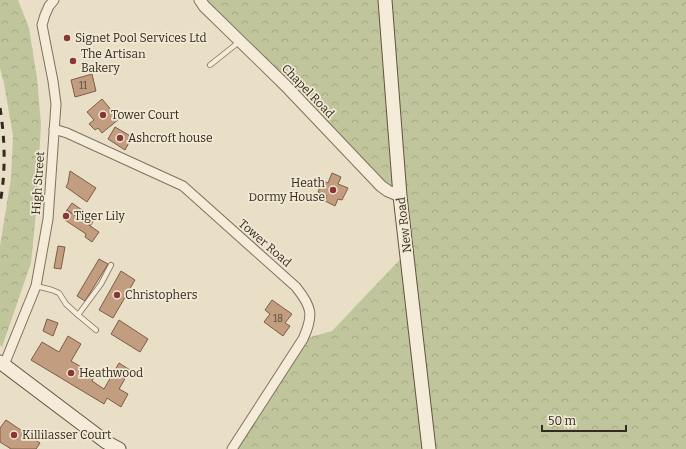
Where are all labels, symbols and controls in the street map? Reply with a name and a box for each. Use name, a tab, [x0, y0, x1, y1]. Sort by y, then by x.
place label: Signet Pool Services Ltd	[75, 31, 207, 45]
marker: Signet Pool Services Ltd	[62, 33, 72, 43]
place label: The Artisan Bakery	[81, 47, 146, 75]
marker: The Artisan Bakery	[68, 56, 78, 66]
street label: Chapel Road	[279, 61, 337, 121]
house number: 11	[79, 80, 87, 92]
place label: Tower Court	[111, 108, 180, 122]
marker: Tower Court	[98, 110, 108, 120]
place label: Ashcroft house	[128, 131, 213, 145]
marker: Ashcroft house	[115, 133, 125, 143]
street label: High Street	[29, 150, 47, 215]
place label: Heath Dormy House	[249, 176, 326, 204]
marker: Heath Dormy House	[328, 185, 338, 195]
street label: New Road	[394, 196, 414, 254]
place label: Tiger Lily	[74, 209, 125, 223]
marker: Tiger Lily	[61, 211, 71, 221]
street label: Tower Road	[236, 216, 294, 270]
place label: Christophers	[125, 288, 198, 302]
marker: Christophers	[112, 290, 122, 300]
house number: 18	[273, 313, 283, 325]
place label: Heathwood	[79, 366, 143, 380]
marker: Heathwood	[66, 368, 76, 378]
scale bar	[542, 407, 626, 433]
text: 50 m	[548, 414, 577, 428]
place label: Killilasser Court	[22, 428, 112, 442]
marker: Killilasser Court	[9, 430, 19, 440]

